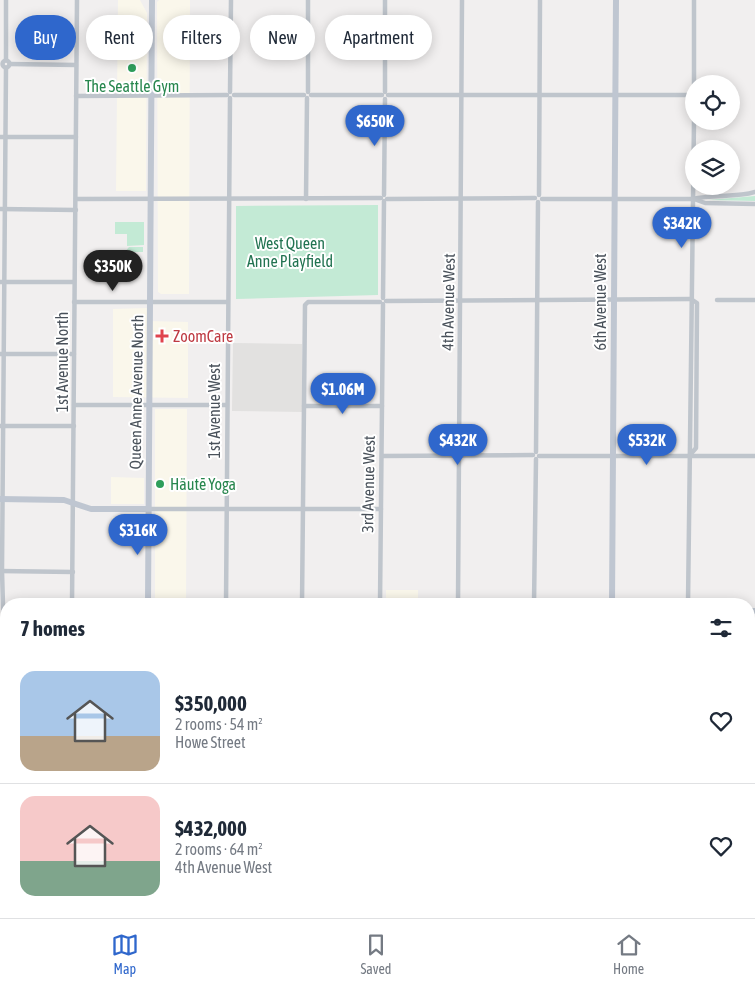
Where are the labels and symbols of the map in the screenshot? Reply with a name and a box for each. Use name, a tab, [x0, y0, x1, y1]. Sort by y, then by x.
marker: The Seattle Gym	[126, 62, 138, 74]
place label: The Seattle Gym	[85, 77, 179, 96]
pin: $650K	[340, 104, 410, 147]
pin: $342K	[647, 206, 717, 249]
park label: West Queen Anne Playfield	[247, 234, 333, 271]
pin: $350K	[78, 250, 148, 292]
street label: 4th Avenue West	[438, 253, 458, 351]
street label: 6th Avenue West	[591, 253, 609, 351]
street label: 1st Avenue North	[53, 312, 71, 412]
street label: Queen Anne Avenue North	[126, 315, 146, 469]
place label: ZoomCare	[173, 327, 233, 345]
marker: ZoomCare	[155, 329, 169, 343]
street label: 1st Avenue West	[205, 363, 223, 459]
pin: $1.06M	[302, 372, 384, 415]
pin: $432K	[423, 424, 493, 466]
pin: $532K	[612, 424, 682, 466]
street label: 3rd Avenue West	[358, 435, 378, 533]
place label: Häutē Yoga	[170, 475, 236, 494]
marker: Häutē Yoga	[154, 478, 166, 490]
pin: $316K	[103, 514, 173, 556]

